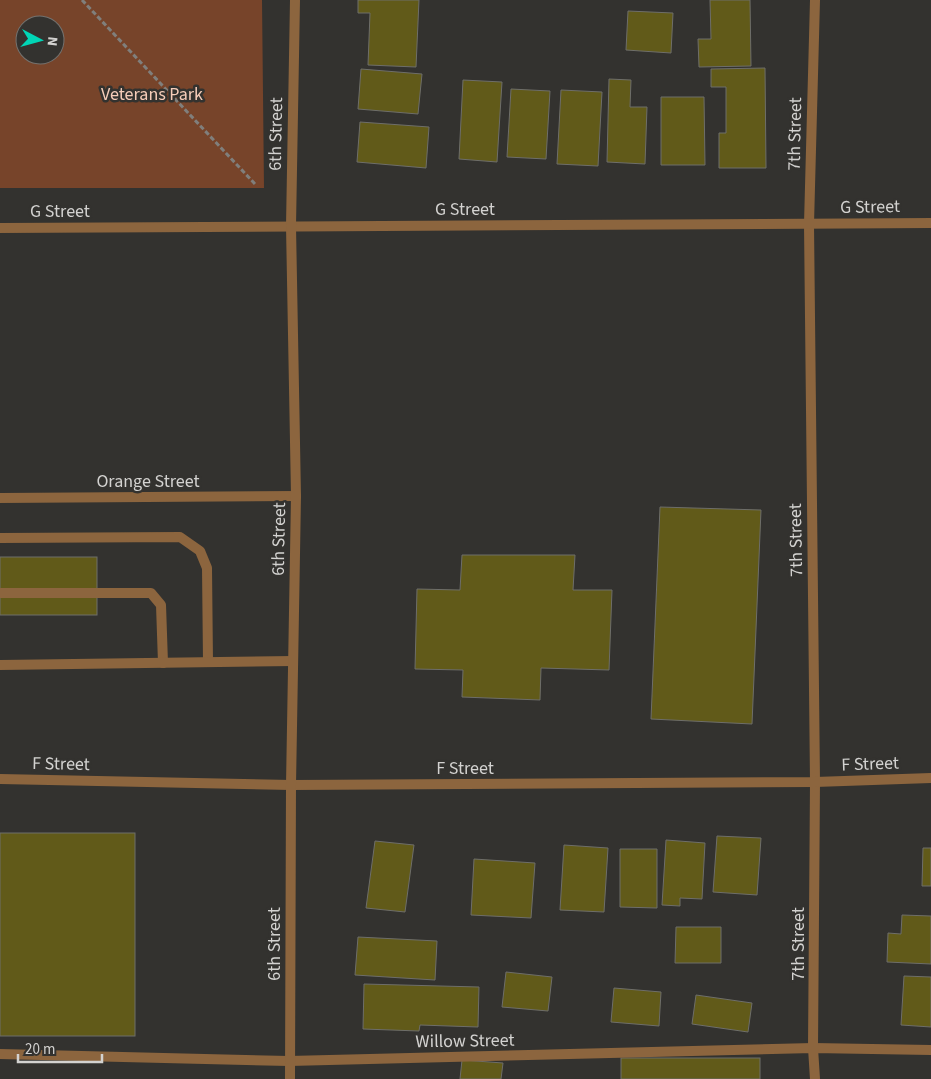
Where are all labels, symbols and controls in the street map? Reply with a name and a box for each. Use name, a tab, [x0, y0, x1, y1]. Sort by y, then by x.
north arrow	[15, 15, 65, 65]
text: N	[42, 36, 62, 47]
park label: Veterans Park	[101, 82, 203, 107]
street label: 6th Street	[263, 97, 289, 171]
street label: 7th Street	[782, 97, 808, 171]
street label: G Street	[840, 194, 900, 220]
street label: G Street	[435, 197, 495, 222]
street label: G Street	[30, 199, 90, 224]
street label: Orange Street	[96, 469, 200, 494]
street label: 6th Street	[266, 502, 292, 576]
street label: 7th Street	[783, 503, 809, 577]
street label: F Street	[32, 751, 90, 777]
street label: F Street	[841, 751, 899, 777]
street label: F Street	[436, 756, 494, 781]
street label: 6th Street	[262, 907, 287, 981]
street label: 7th Street	[786, 907, 811, 981]
street label: Willow Street	[415, 1028, 515, 1054]
scale bar	[18, 1032, 101, 1064]
text: 20 m	[25, 1039, 55, 1060]

